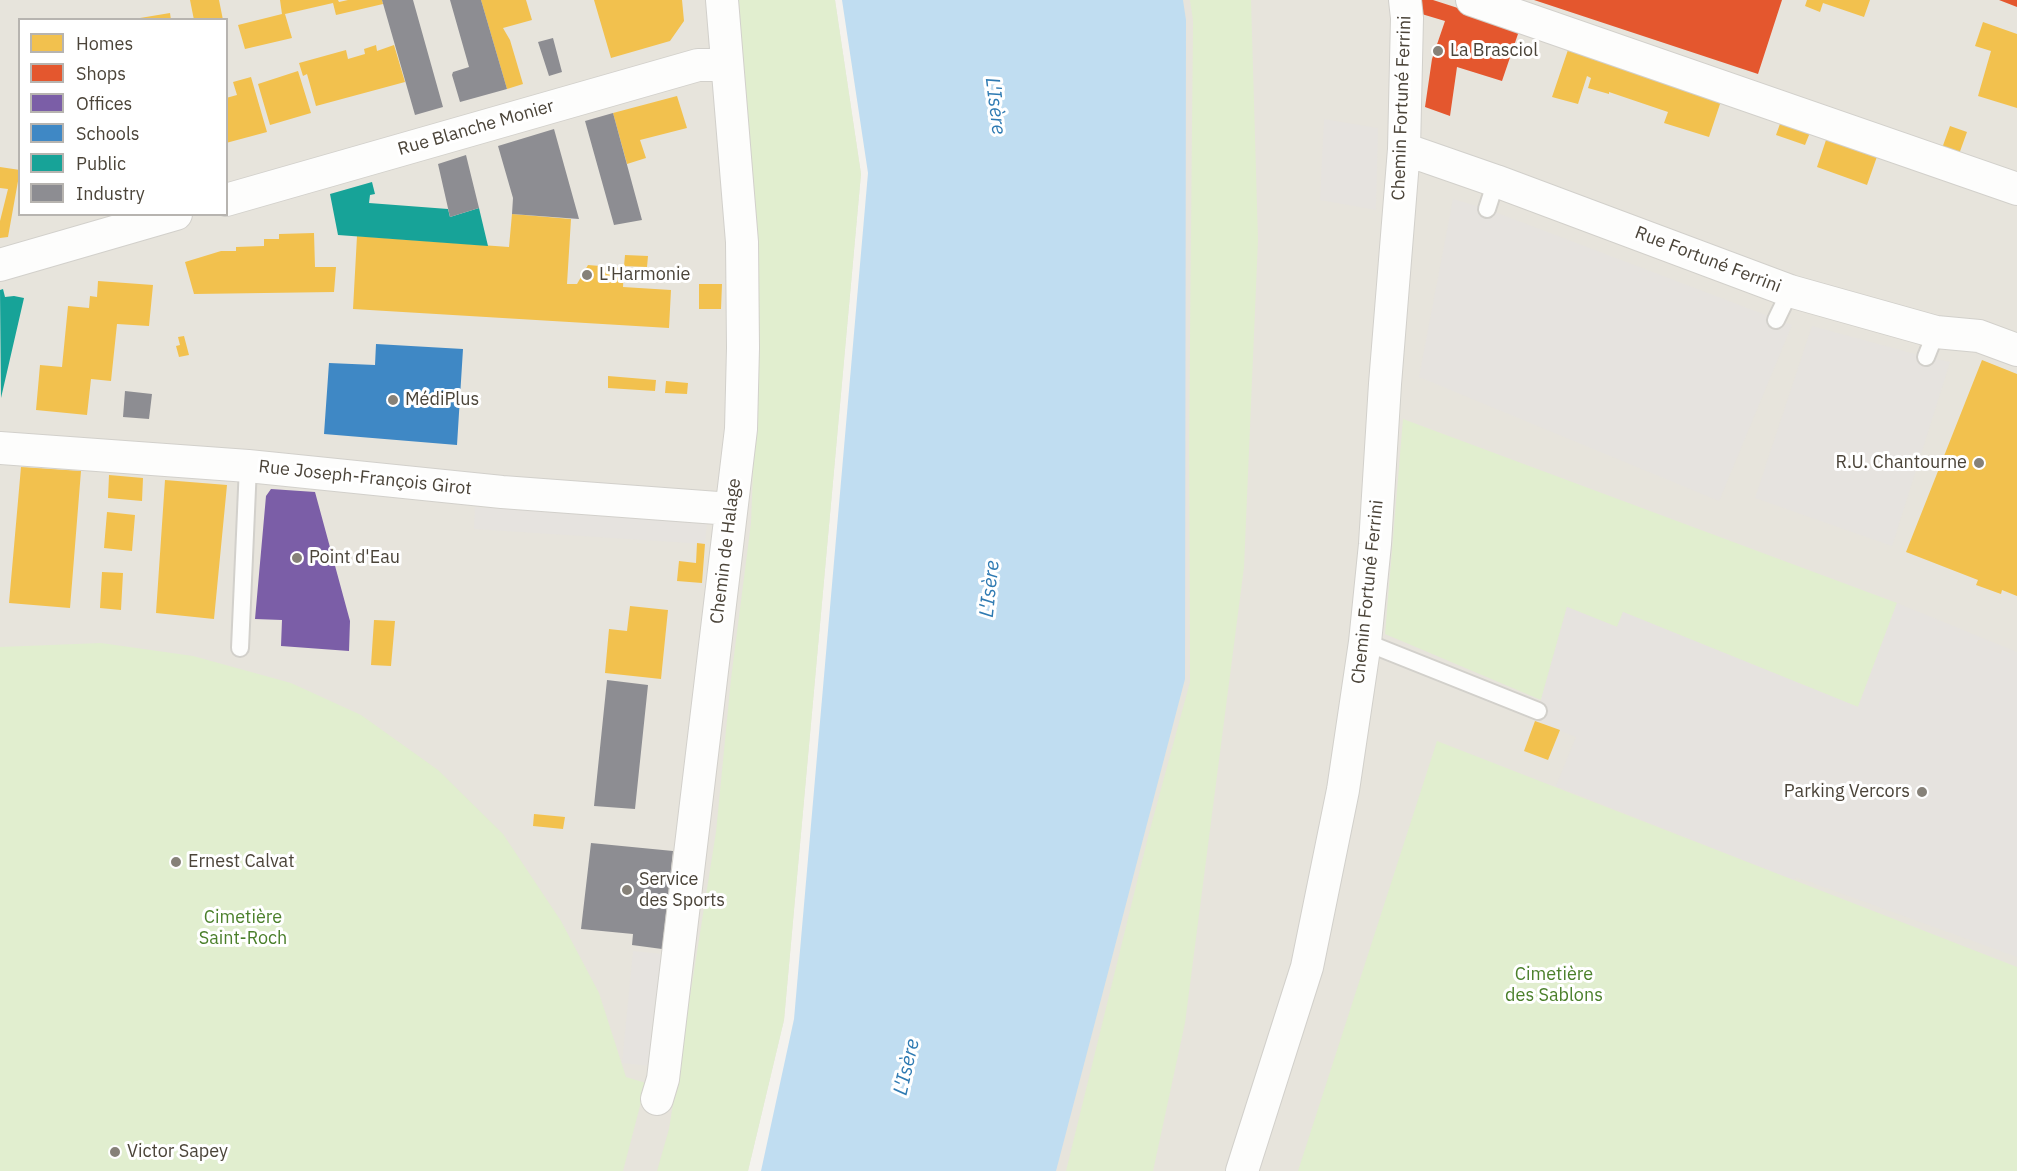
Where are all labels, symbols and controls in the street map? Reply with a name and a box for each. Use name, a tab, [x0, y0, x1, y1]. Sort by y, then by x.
street label: Chemin Fortuné Ferrini	[1388, 15, 1416, 201]
legend	[18, 18, 228, 216]
text: Homes	[76, 32, 133, 55]
place label: La Brasciol	[1450, 40, 1538, 62]
marker: La Brasciol	[1431, 44, 1445, 58]
text: Shops	[76, 62, 126, 85]
water label: L'Isère	[980, 76, 1010, 136]
text: Offices	[76, 92, 132, 115]
street label: Rue Blanche Monier	[395, 95, 557, 161]
text: Schools	[76, 122, 140, 145]
text: Public	[76, 152, 126, 175]
text: Industry	[76, 182, 145, 205]
street label: Rue Fortuné Ferrini	[1632, 222, 1784, 298]
place label: L'Harmonie	[599, 264, 690, 286]
marker: L'Harmonie	[580, 268, 594, 282]
place label: MédiPlus	[405, 389, 479, 411]
marker: MédiPlus	[386, 393, 400, 407]
place label: R.U. Chantourne	[1835, 452, 1967, 474]
street label: Rue Joseph-François Girot	[257, 456, 473, 500]
marker: R.U. Chantourne	[1972, 456, 1986, 470]
street label: Chemin de Halage	[706, 477, 746, 625]
street label: Chemin Fortuné Ferrini	[1348, 499, 1388, 685]
place label: Point d'Eau	[309, 547, 400, 569]
marker: Point d'Eau	[290, 551, 304, 565]
water label: L'Isère	[975, 559, 1005, 619]
place label: Parking Vercors	[1784, 781, 1910, 803]
marker: Parking Vercors	[1915, 785, 1929, 799]
place label: Ernest Calvat	[188, 851, 295, 873]
marker: Ernest Calvat	[169, 855, 183, 869]
place label: Service des Sports	[639, 869, 725, 912]
marker: Service des Sports	[620, 883, 634, 897]
park label: Cimetière Saint-Roch	[199, 907, 287, 950]
park label: Cimetière des Sablons	[1505, 964, 1603, 1006]
water label: L'Isère	[889, 1036, 925, 1098]
place label: Victor Sapey	[127, 1141, 228, 1163]
marker: Victor Sapey	[108, 1145, 122, 1159]

